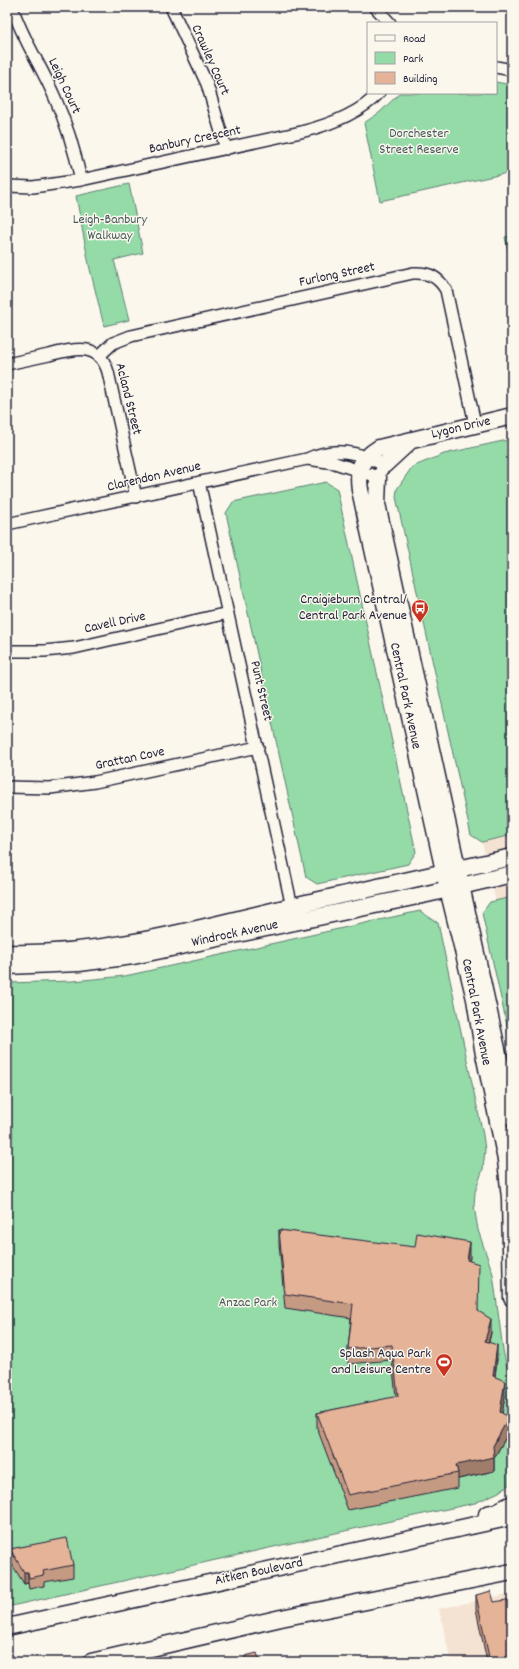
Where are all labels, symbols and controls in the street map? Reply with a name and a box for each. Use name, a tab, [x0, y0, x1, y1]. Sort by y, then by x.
street label: Crawley Court	[185, 21, 235, 99]
legend	[367, 22, 497, 94]
text: Road	[403, 31, 425, 48]
text: Park	[403, 51, 424, 68]
street label: Leigh Court	[42, 55, 86, 117]
text: Building	[403, 71, 438, 88]
street label: Banbury Crescent	[147, 121, 243, 159]
park label: Dorchester Street Reserve	[379, 124, 459, 160]
park label: Leigh-Banbury Walkway	[73, 210, 148, 246]
street label: Furlong Street	[297, 257, 377, 293]
street label: Acland Street	[109, 361, 147, 437]
street label: Lygon Drive	[429, 411, 493, 445]
street label: Clarendon Avenue	[105, 457, 203, 497]
place label: Craigieburn Central/ Central Park Avenue	[299, 590, 407, 626]
bus stop icon: Craigieburn Central/ Central Park Avenue	[410, 598, 430, 623]
street label: Cavell Drive	[82, 607, 148, 639]
street label: Central Park Avenue	[384, 641, 426, 751]
street label: Punt Street	[244, 659, 278, 723]
street label: Grattan Cove	[93, 742, 167, 776]
street label: Windrock Avenue	[190, 915, 280, 953]
street label: Central Park Avenue	[456, 957, 496, 1067]
park label: Anzac Park	[219, 1293, 278, 1313]
place label: Splash Aqua Park and Leisure Centre	[331, 1344, 431, 1380]
sports icon: Splash Aqua Park and Leisure Centre	[434, 1352, 454, 1377]
street label: Aitken Boulevard	[213, 1553, 305, 1591]

